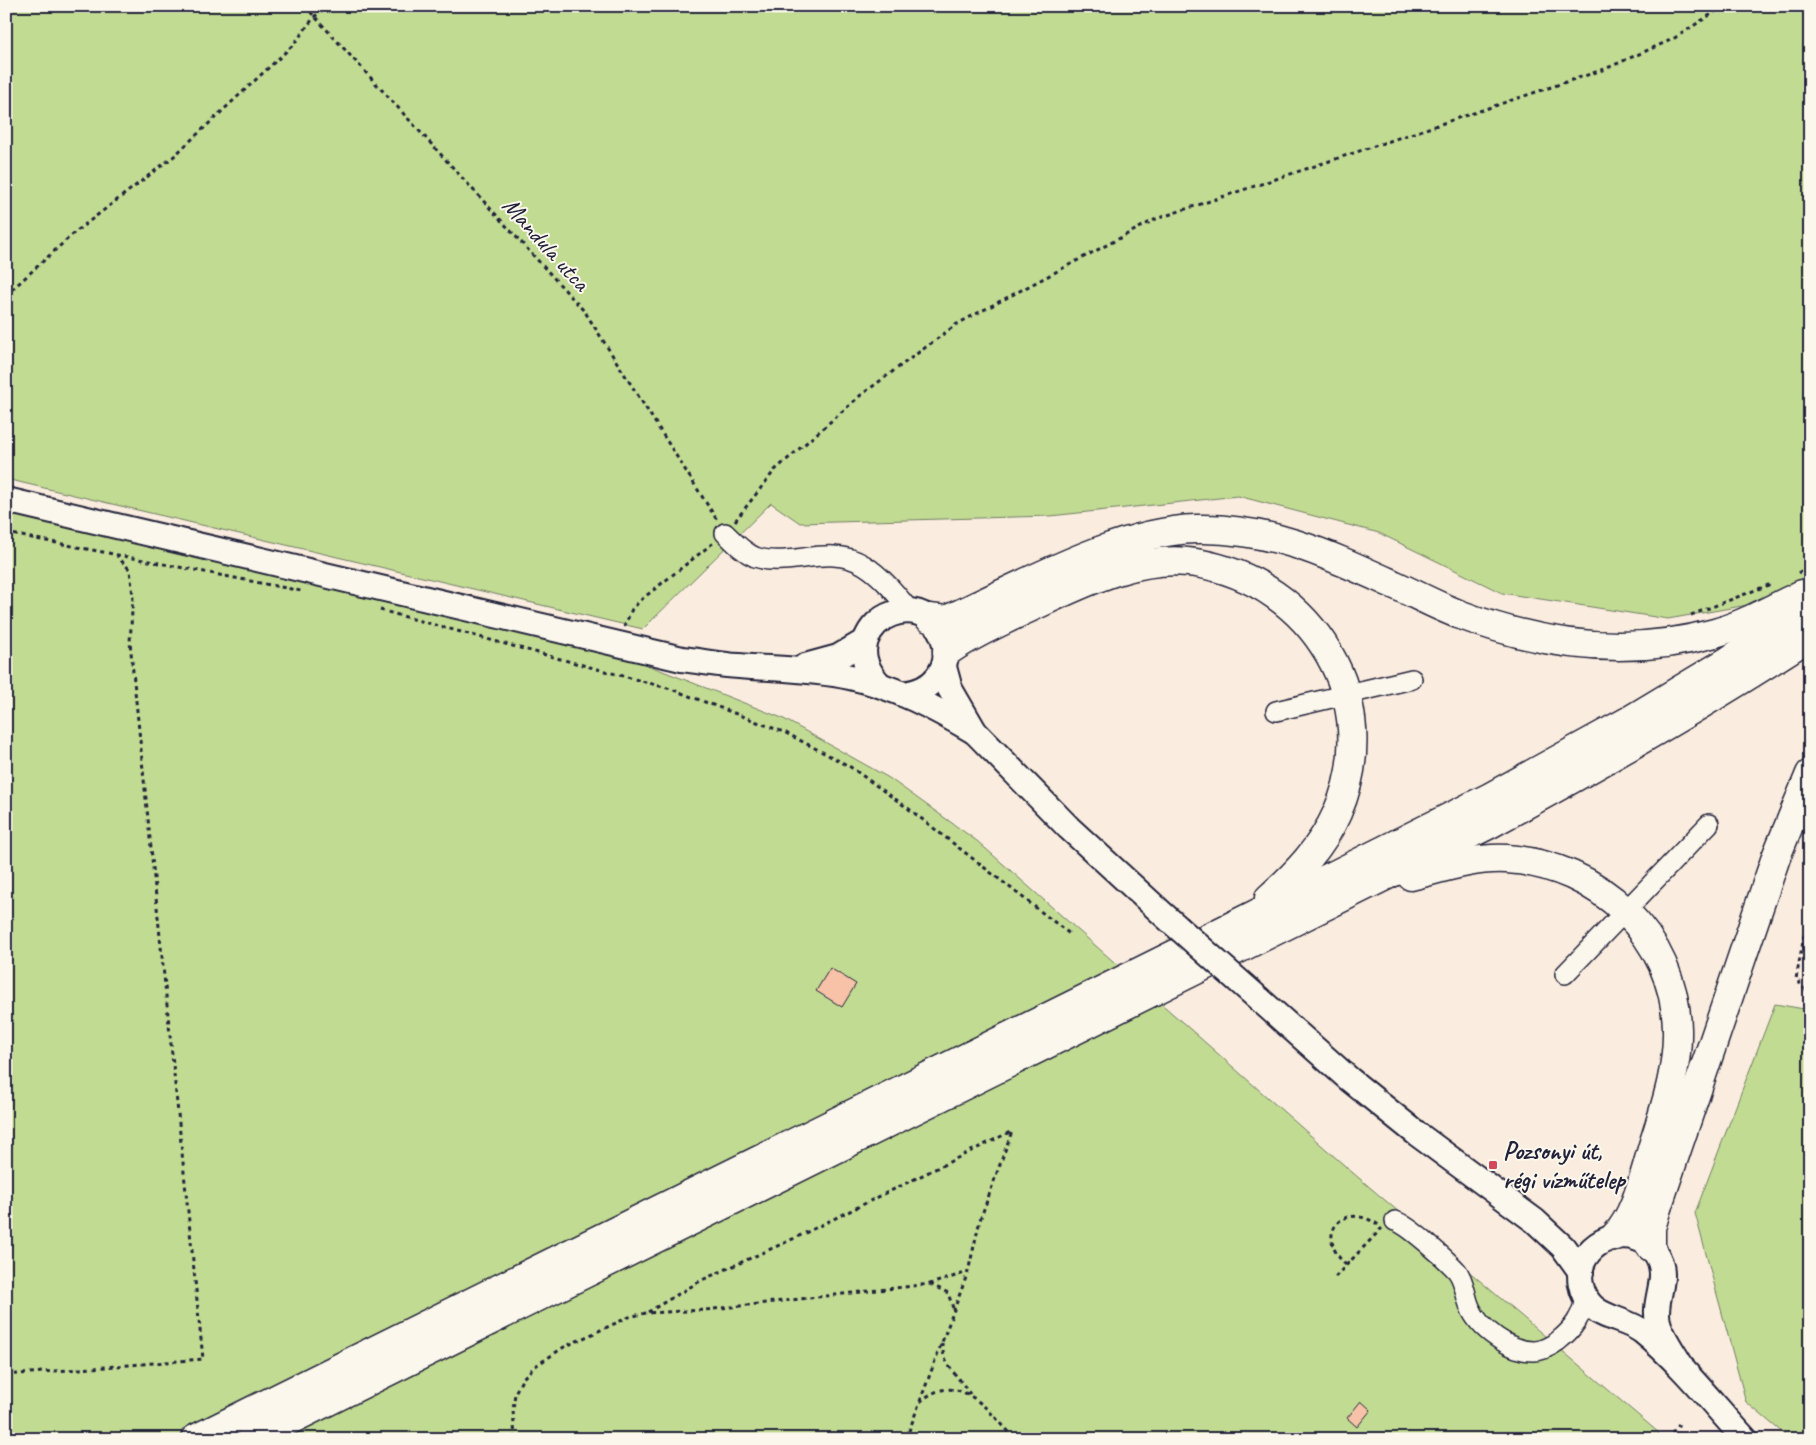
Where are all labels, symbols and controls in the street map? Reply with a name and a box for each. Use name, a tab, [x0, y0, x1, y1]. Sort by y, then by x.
street label: Mandula utca	[495, 190, 598, 299]
place label: Pozsonyi út, régi vízműtelep	[1503, 1135, 1627, 1196]
marker: Pozsonyi út, régi vízműtelep	[1487, 1159, 1499, 1171]

